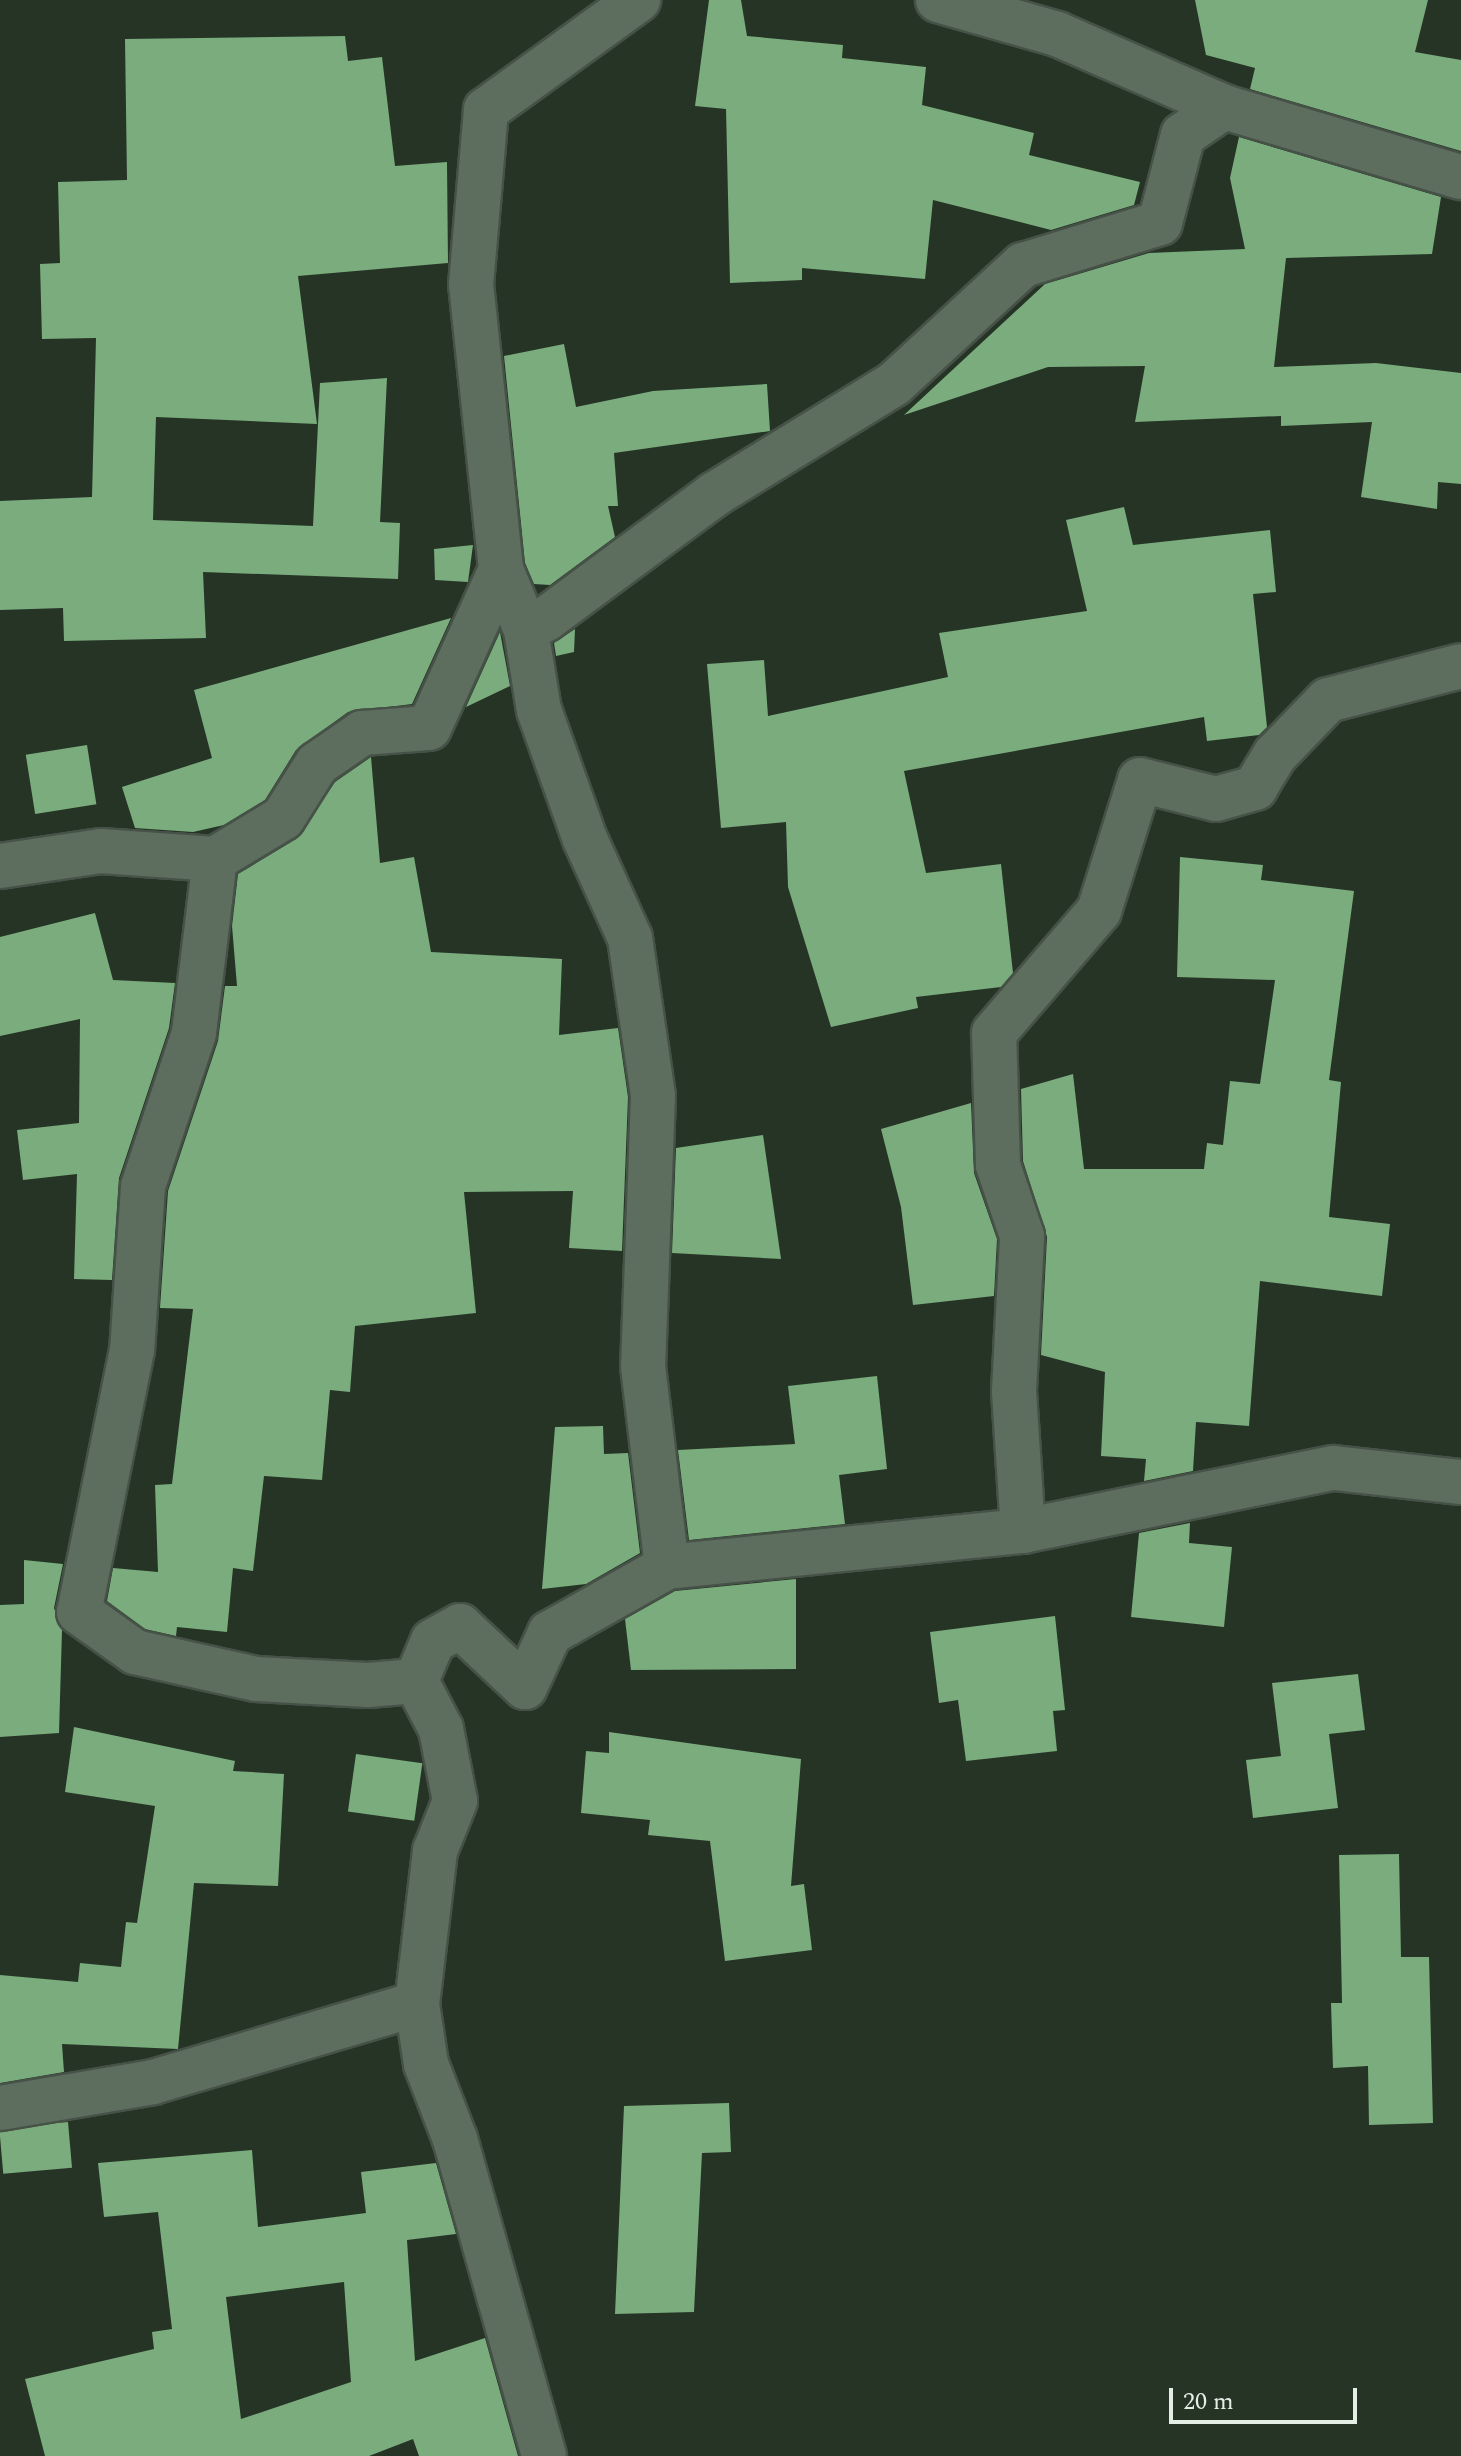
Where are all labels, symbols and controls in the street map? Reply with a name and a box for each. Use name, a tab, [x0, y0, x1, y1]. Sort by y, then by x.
scale bar	[1173, 2372, 1361, 2422]
text: 20 m	[1183, 2384, 1234, 2420]

